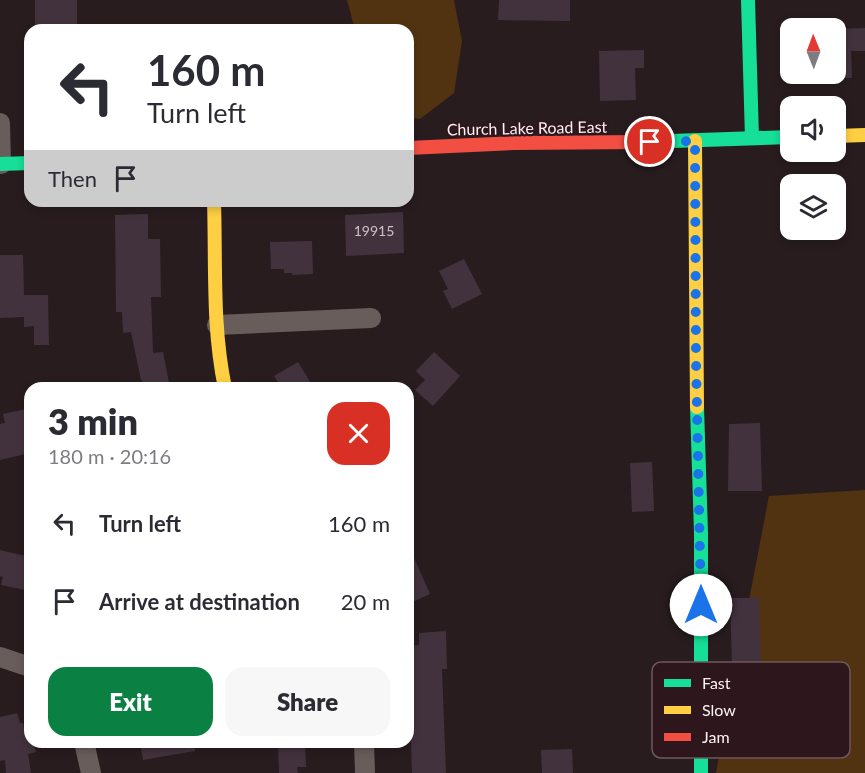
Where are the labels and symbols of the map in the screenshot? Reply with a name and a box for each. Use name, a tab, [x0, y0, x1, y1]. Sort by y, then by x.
north arrow	[780, 18, 846, 84]
pin	[624, 116, 675, 167]
street label: Church Lake Road East	[447, 117, 608, 138]
house number: 19915	[354, 222, 394, 239]
position arrow	[669, 573, 733, 637]
legend	[652, 662, 850, 758]
text: Fast	[702, 673, 731, 692]
text: Slow	[702, 700, 736, 719]
text: Jam	[702, 727, 730, 746]

